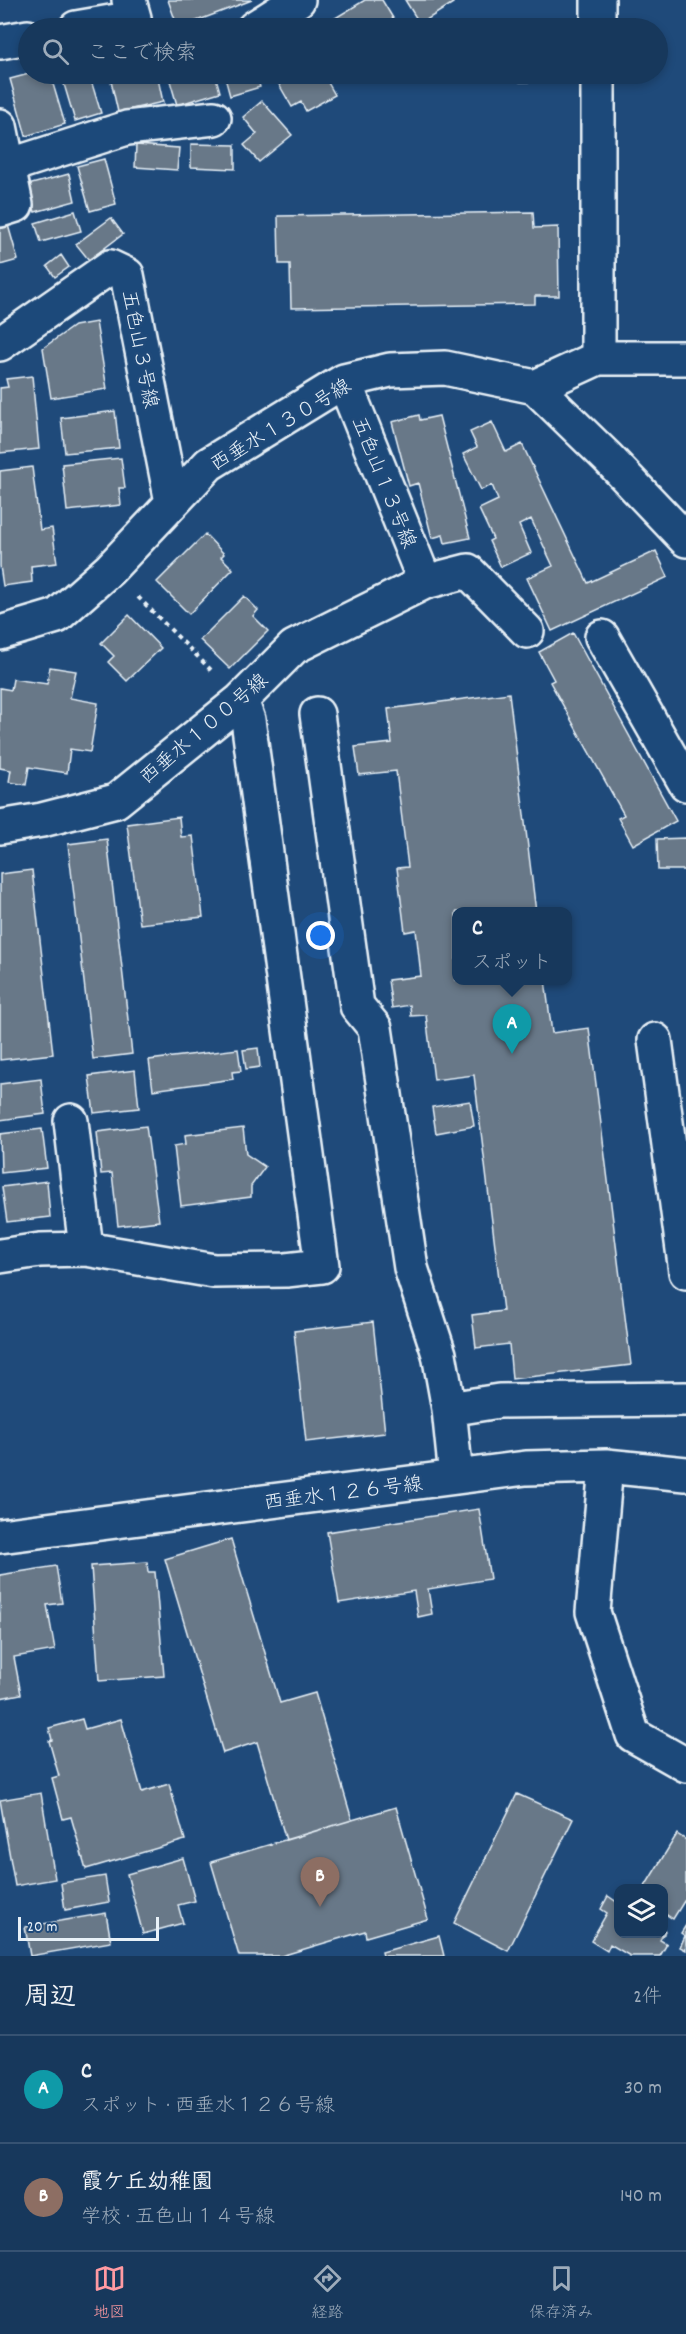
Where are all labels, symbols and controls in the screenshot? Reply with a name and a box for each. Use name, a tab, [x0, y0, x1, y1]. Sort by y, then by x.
search box	[18, 18, 668, 84]
icon: search	[39, 35, 72, 68]
text: ここで検索	[87, 39, 197, 70]
street label: 五色山３号線	[113, 288, 163, 411]
street label: 西垂水１３０号線	[206, 373, 357, 480]
street label: 五色山１３号線	[343, 413, 421, 553]
street label: 西垂水１００号線	[135, 668, 275, 792]
popup	[452, 907, 572, 985]
text: C	[472, 914, 483, 945]
your location	[306, 921, 335, 950]
text: スポット	[472, 950, 552, 978]
pin: A	[492, 1004, 532, 1054]
street label: 西垂水１２６号線	[262, 1471, 424, 1519]
pin: B	[300, 1858, 340, 1907]
map controls	[614, 1884, 668, 1938]
button: layers	[614, 1884, 668, 1938]
scale bar	[18, 1914, 159, 1942]
text: 20 m	[27, 1916, 57, 1939]
text: 周辺	[24, 1980, 76, 2017]
text: 2件	[633, 1984, 662, 2012]
text: C	[81, 2057, 92, 2088]
text: A	[38, 2075, 49, 2103]
text: 30 m	[624, 2075, 662, 2103]
text: スポット · 西垂水１２６号線	[81, 2093, 335, 2121]
text: 霞ケ丘幼稚園	[81, 2168, 213, 2199]
text: B	[39, 2183, 48, 2211]
text: 140 m	[620, 2183, 662, 2211]
text: 学校 · 五色山１４号線	[81, 2204, 275, 2232]
tab: 地図	[93, 2262, 126, 2325]
tab: 経路	[311, 2262, 344, 2325]
tab: 保存済み	[529, 2262, 593, 2325]

